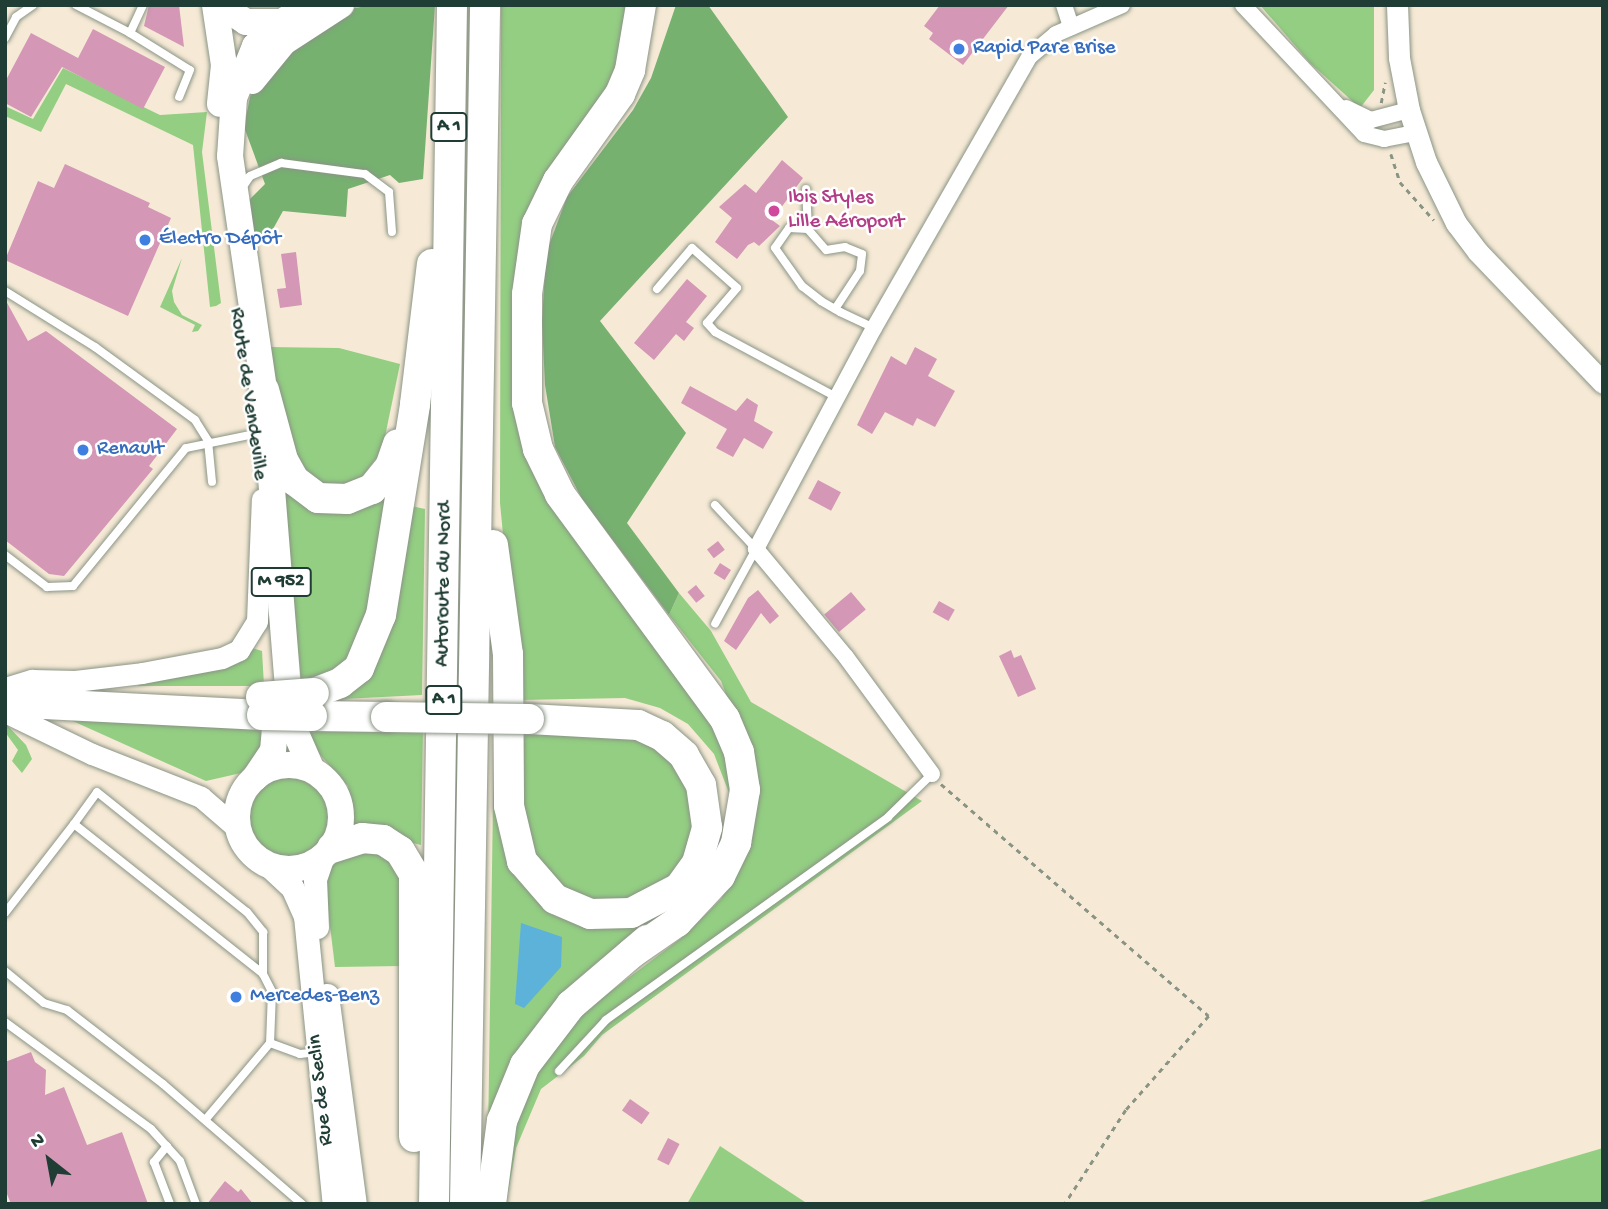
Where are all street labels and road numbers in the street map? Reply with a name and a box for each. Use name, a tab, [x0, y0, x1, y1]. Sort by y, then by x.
road number: A 1	[430, 111, 468, 142]
street label: Route de Vendeville	[222, 306, 272, 482]
street label: Autoroute du Nord	[431, 501, 459, 667]
road number: M 952	[250, 566, 312, 597]
road number: A 1	[425, 684, 463, 716]
street label: Rue de Seclin	[304, 1033, 340, 1147]

